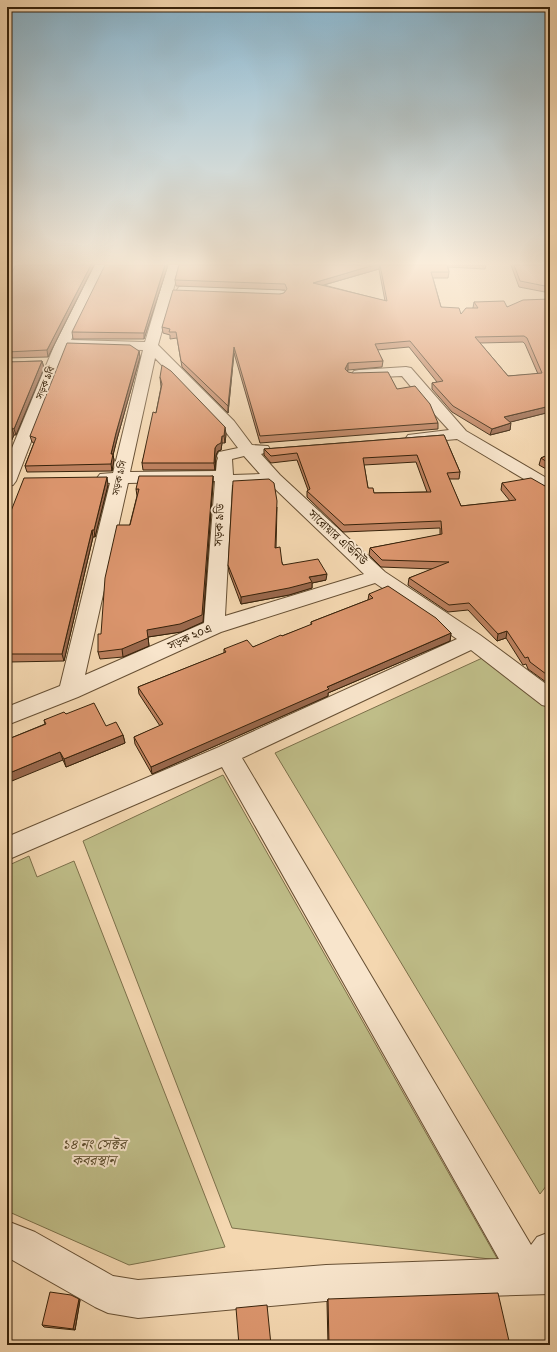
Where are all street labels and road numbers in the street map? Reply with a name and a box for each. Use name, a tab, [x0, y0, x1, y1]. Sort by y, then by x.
street label: সড়ক ৯বি	[32, 363, 60, 403]
street label: সড়ক ৯সি	[108, 458, 131, 498]
street label: সড়ক ৯ডি	[210, 503, 230, 548]
street label: সারোয়ার এভিনিউ	[303, 504, 372, 570]
street label: সড়ক ২০এ	[164, 620, 215, 656]

